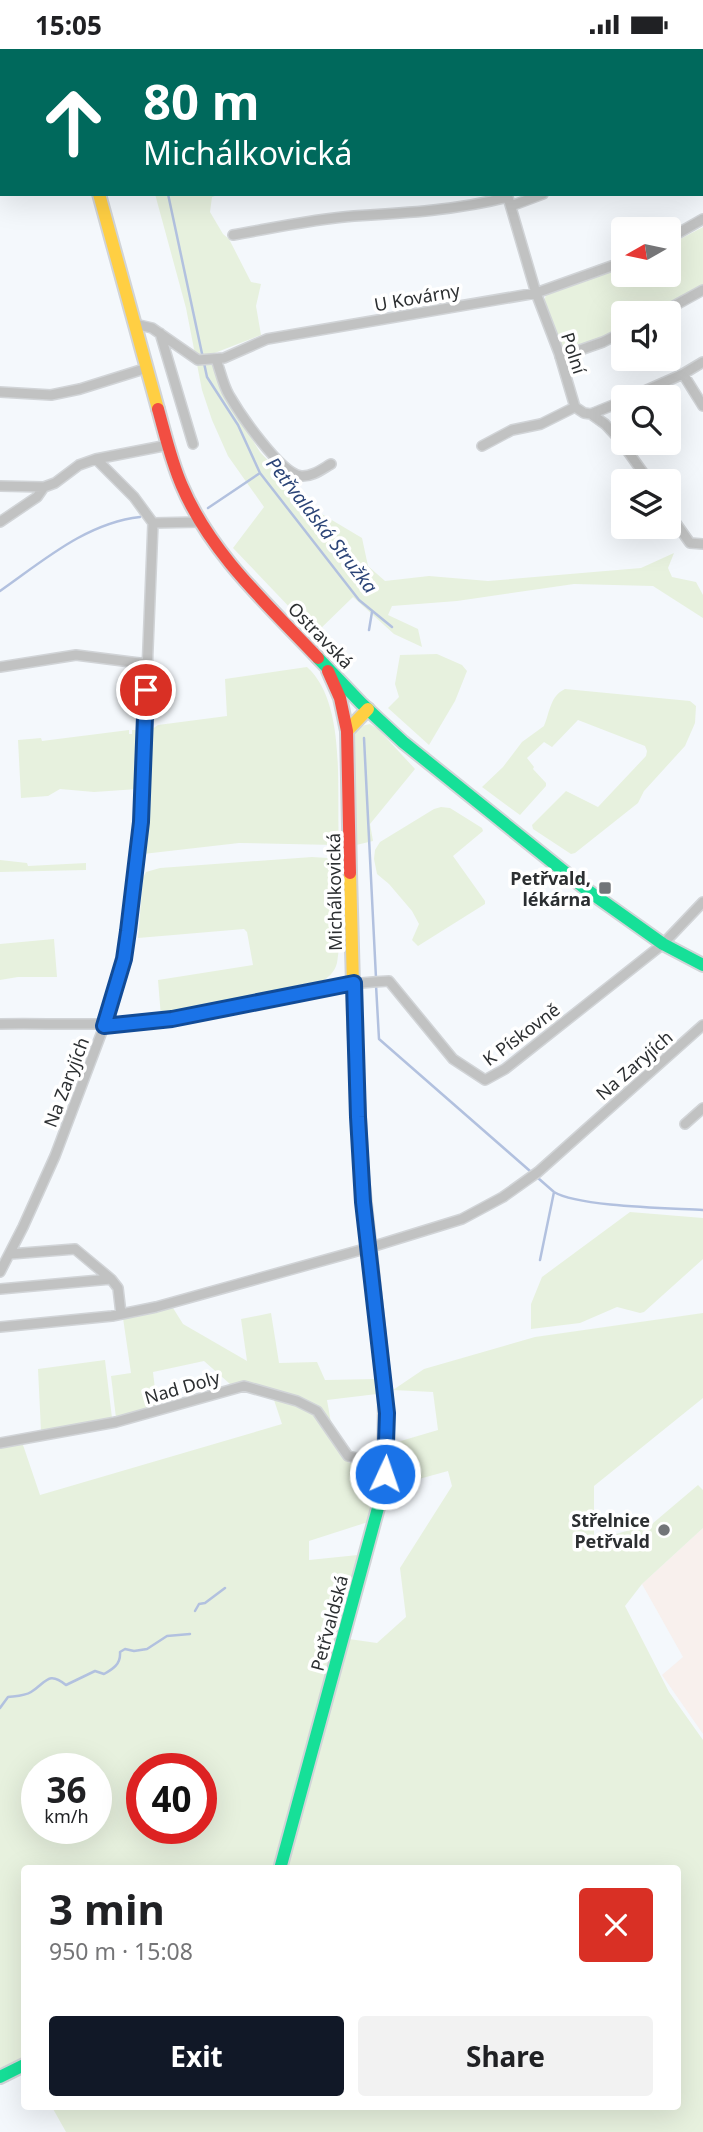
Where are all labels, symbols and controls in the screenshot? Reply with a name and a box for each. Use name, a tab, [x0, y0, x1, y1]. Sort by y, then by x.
text: 15:05	[35, 7, 102, 43]
text: 80 m	[143, 68, 260, 134]
icon: ahead	[28, 77, 119, 168]
text: Michálkovická	[143, 131, 352, 174]
north arrow	[611, 217, 681, 287]
map controls	[611, 217, 681, 539]
street label: U Kovárny	[372, 278, 462, 316]
button: sound	[611, 301, 681, 371]
street label: Polní	[556, 329, 592, 377]
button: search	[611, 385, 681, 455]
water label: Petřvaldská Stružka	[261, 452, 384, 599]
button: layers	[611, 469, 681, 539]
street label: Ostravská	[283, 597, 359, 673]
pin	[116, 660, 176, 720]
icon: arrive	[127, 671, 165, 709]
street label: Michálkovická	[321, 833, 347, 951]
place label: Petřvald, lékárna	[510, 866, 591, 911]
marker: Petřvald, lékárna	[597, 880, 613, 896]
street label: K Pískovně	[478, 997, 564, 1071]
street label: Na Zaryjích	[590, 1025, 678, 1105]
street label: Na Zaryjích	[38, 1034, 94, 1130]
street label: Nad Doly	[141, 1365, 223, 1409]
position arrow	[348, 1437, 422, 1511]
place label: Střelnice Petřvald	[571, 1508, 650, 1553]
marker: Střelnice Petřvald	[656, 1522, 672, 1538]
street label: Petřvaldská	[305, 1572, 353, 1674]
speed limit sign: 40	[126, 1753, 217, 1844]
text: 36	[46, 1766, 87, 1813]
text: km/h	[44, 1804, 89, 1828]
text: 3 min	[49, 1880, 165, 1937]
button: close	[579, 1888, 653, 1962]
text: 950 m · 15:08	[49, 1935, 193, 1967]
button: Exit	[49, 2016, 344, 2096]
button: Share	[358, 2016, 653, 2096]

